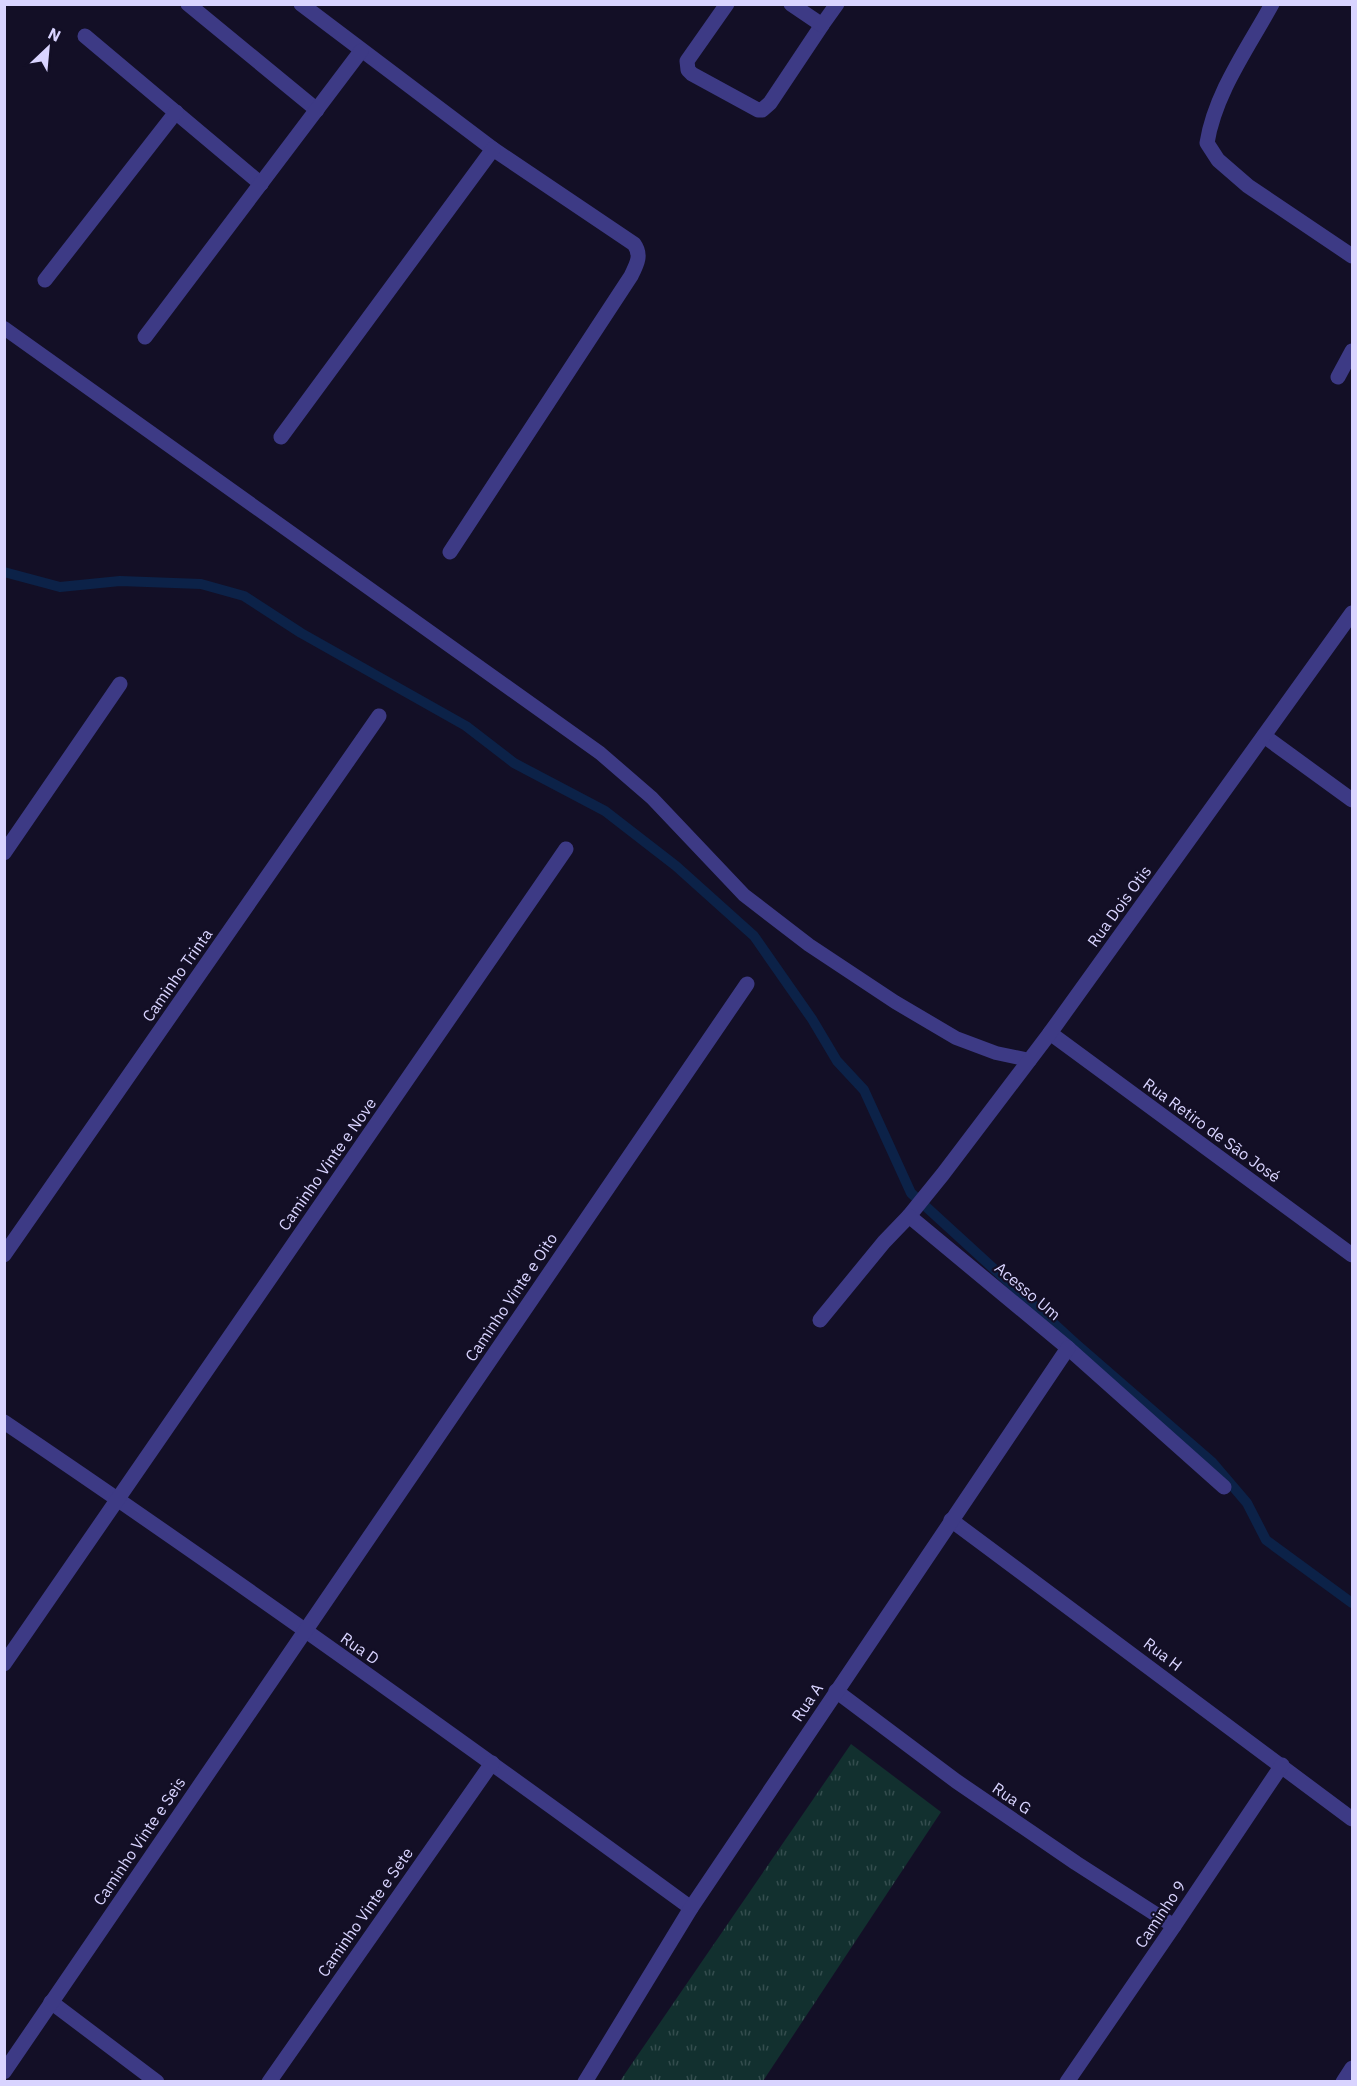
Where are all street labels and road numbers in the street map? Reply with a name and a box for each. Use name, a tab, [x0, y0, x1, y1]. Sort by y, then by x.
street label: Rua Dois Otis	[1083, 861, 1155, 951]
street label: Caminho Trinta	[138, 924, 217, 1025]
street label: Rua Retiro de São José	[1139, 1074, 1285, 1187]
street label: Caminho Vinte e Nove	[274, 1094, 380, 1234]
street label: Caminho Vinte e Oito	[461, 1229, 561, 1365]
street label: Acesso Um	[991, 1258, 1065, 1324]
street label: Rua D	[337, 1628, 383, 1668]
street label: Rua H	[1140, 1633, 1186, 1675]
street label: Rua A	[787, 1679, 827, 1725]
street label: Caminho Vinte e Seis	[89, 1773, 189, 1909]
street label: Rua G	[989, 1778, 1035, 1818]
street label: Caminho Vinte e Sete	[313, 1843, 417, 1981]
street label: Caminho 9	[1130, 1877, 1190, 1951]

